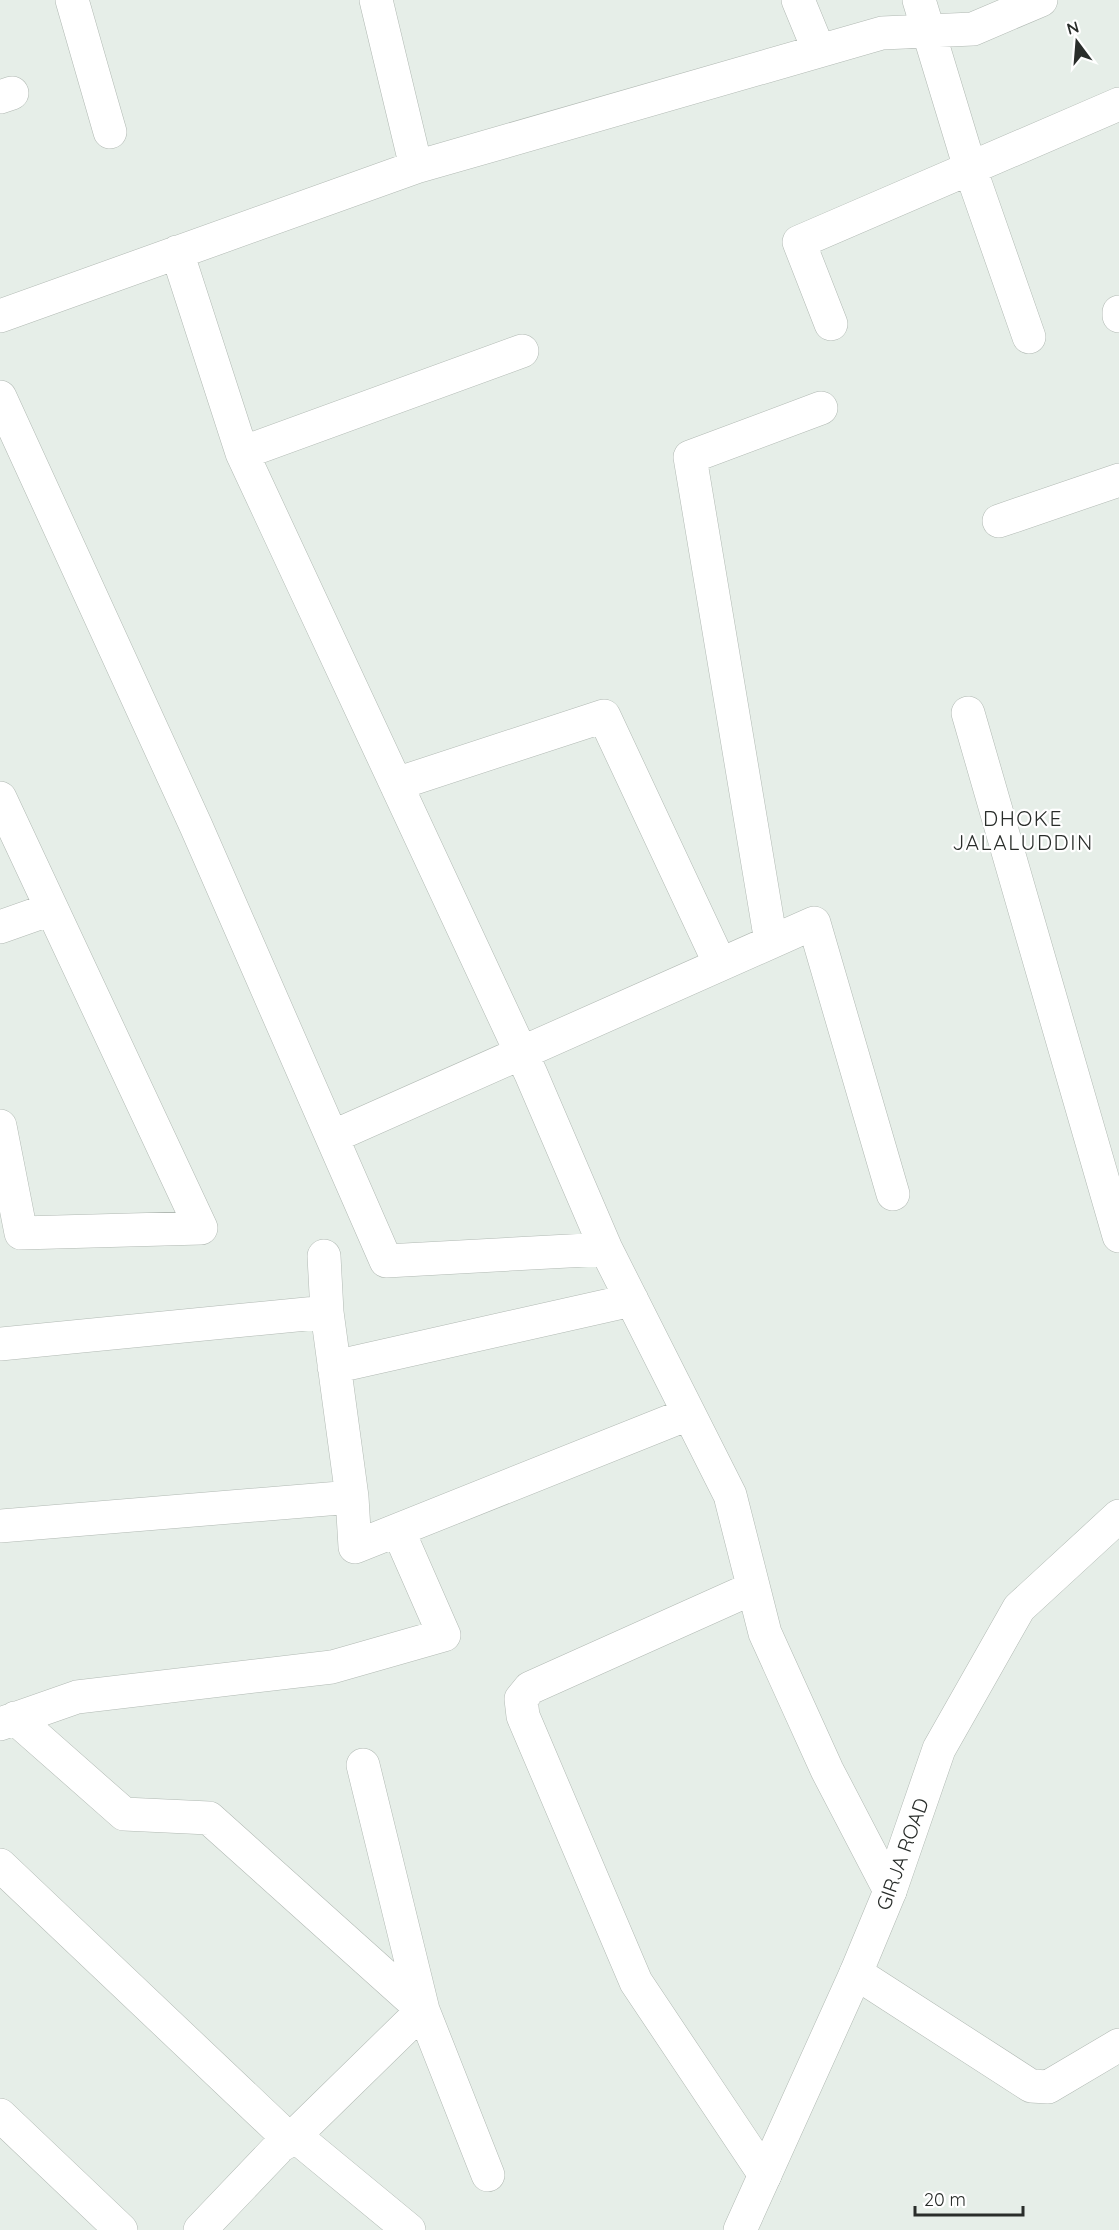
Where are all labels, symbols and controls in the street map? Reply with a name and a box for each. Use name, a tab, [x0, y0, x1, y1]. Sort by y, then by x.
north arrow	[1047, 12, 1107, 72]
text: N	[1064, 16, 1081, 39]
district label: DHOKE JALALUDDIN	[952, 805, 1094, 855]
street label: GIRJA ROAD	[870, 1794, 934, 1914]
scale bar	[915, 2179, 1023, 2217]
text: 20 m	[924, 2188, 966, 2211]

